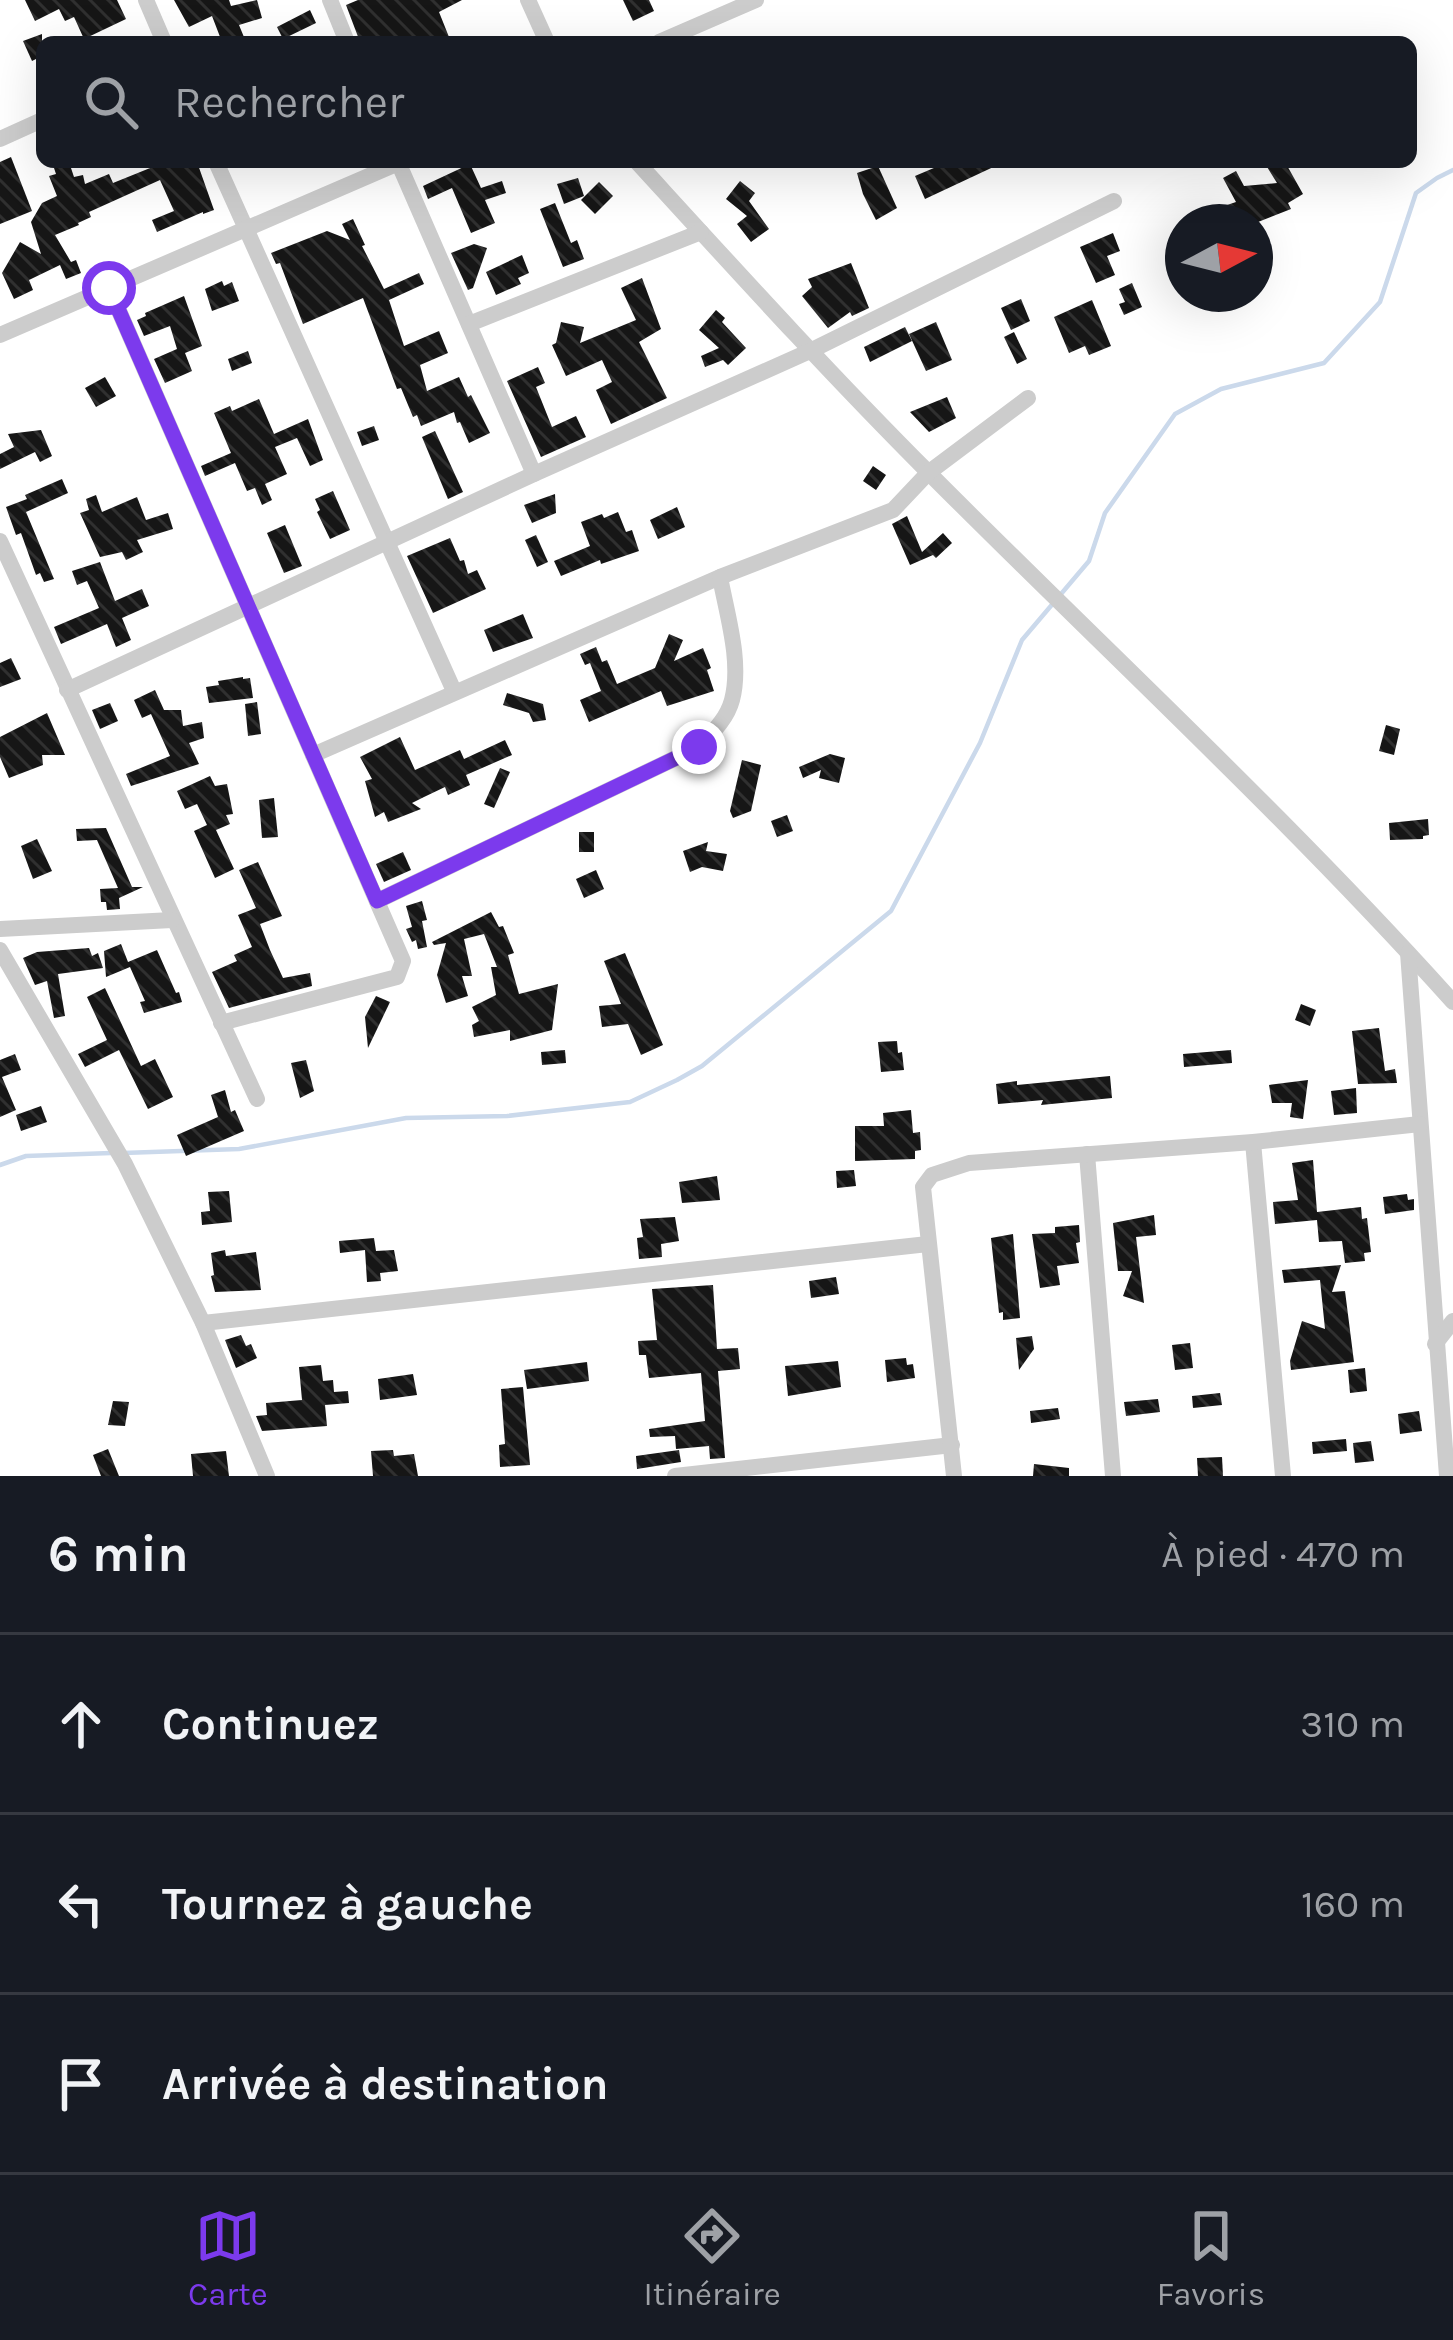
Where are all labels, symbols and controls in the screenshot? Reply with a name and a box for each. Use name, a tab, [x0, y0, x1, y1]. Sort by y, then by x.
search box	[36, 36, 1417, 168]
icon: search	[78, 69, 144, 135]
text: Rechercher	[174, 76, 404, 128]
north arrow	[1165, 204, 1273, 312]
route start	[82, 261, 136, 315]
route end	[672, 720, 726, 774]
text: 6 min	[48, 1524, 189, 1584]
text: À pied · 470 m	[1161, 1531, 1405, 1577]
icon: ahead	[48, 1691, 114, 1757]
text: Continuez	[162, 1698, 379, 1750]
text: 310 m	[1300, 1701, 1405, 1747]
icon: left	[48, 1871, 114, 1937]
text: Tournez à gauche	[162, 1878, 533, 1930]
text: 160 m	[1301, 1881, 1405, 1927]
icon: arrive	[48, 2051, 114, 2117]
text: Arrivée à destination	[162, 2058, 609, 2110]
tab: Carte	[188, 2203, 268, 2313]
tab: Itinéraire	[644, 2203, 781, 2313]
tab: Favoris	[1157, 2203, 1265, 2313]

